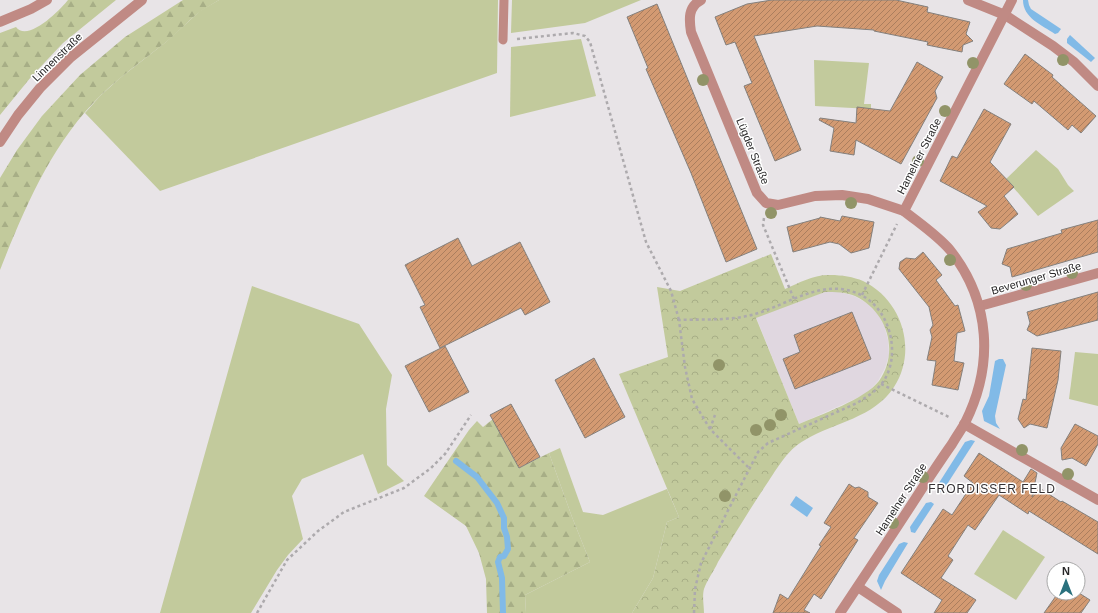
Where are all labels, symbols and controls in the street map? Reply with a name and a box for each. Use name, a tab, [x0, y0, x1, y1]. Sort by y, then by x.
street label: Linnenstraße	[30, 30, 84, 84]
street label: Lügder Straße	[734, 116, 772, 186]
street label: Hamelner Straße	[895, 116, 943, 196]
street label: Beverunger Straße	[990, 259, 1082, 297]
street label: Hamelner Straße	[873, 461, 929, 537]
district label: FRORDISSER FELD	[928, 482, 1056, 496]
north arrow	[1046, 561, 1086, 601]
text: N	[1062, 565, 1070, 577]

